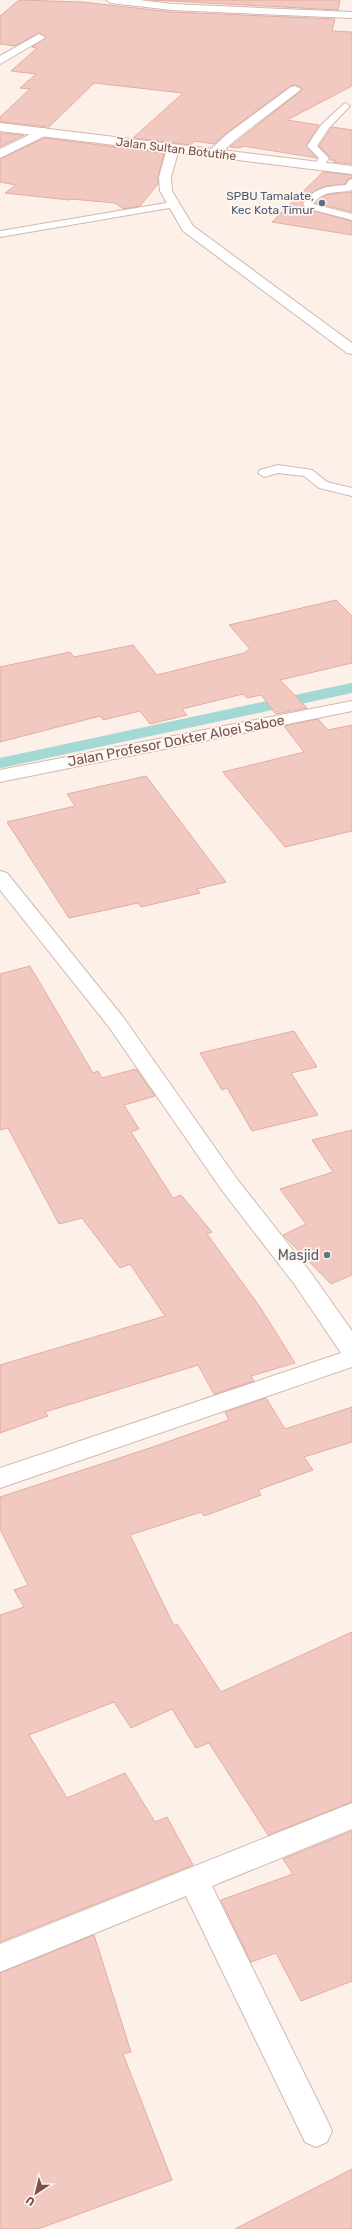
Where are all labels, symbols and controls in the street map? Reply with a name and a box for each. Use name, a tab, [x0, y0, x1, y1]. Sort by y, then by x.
street label: Jalan Sultan Botutihe	[115, 135, 237, 163]
place label: SPBU Tamalate, Kec Kota Timur	[226, 189, 314, 217]
marker: SPBU Tamalate, Kec Kota Timur	[317, 198, 327, 208]
street label: Jalan Profesor Dokter Aloei Saboe	[66, 712, 286, 770]
place label: Masjid	[278, 1247, 319, 1264]
marker: Masjid	[322, 1250, 332, 1260]
north arrow	[16, 2173, 56, 2213]
text: U	[24, 2193, 38, 2208]

